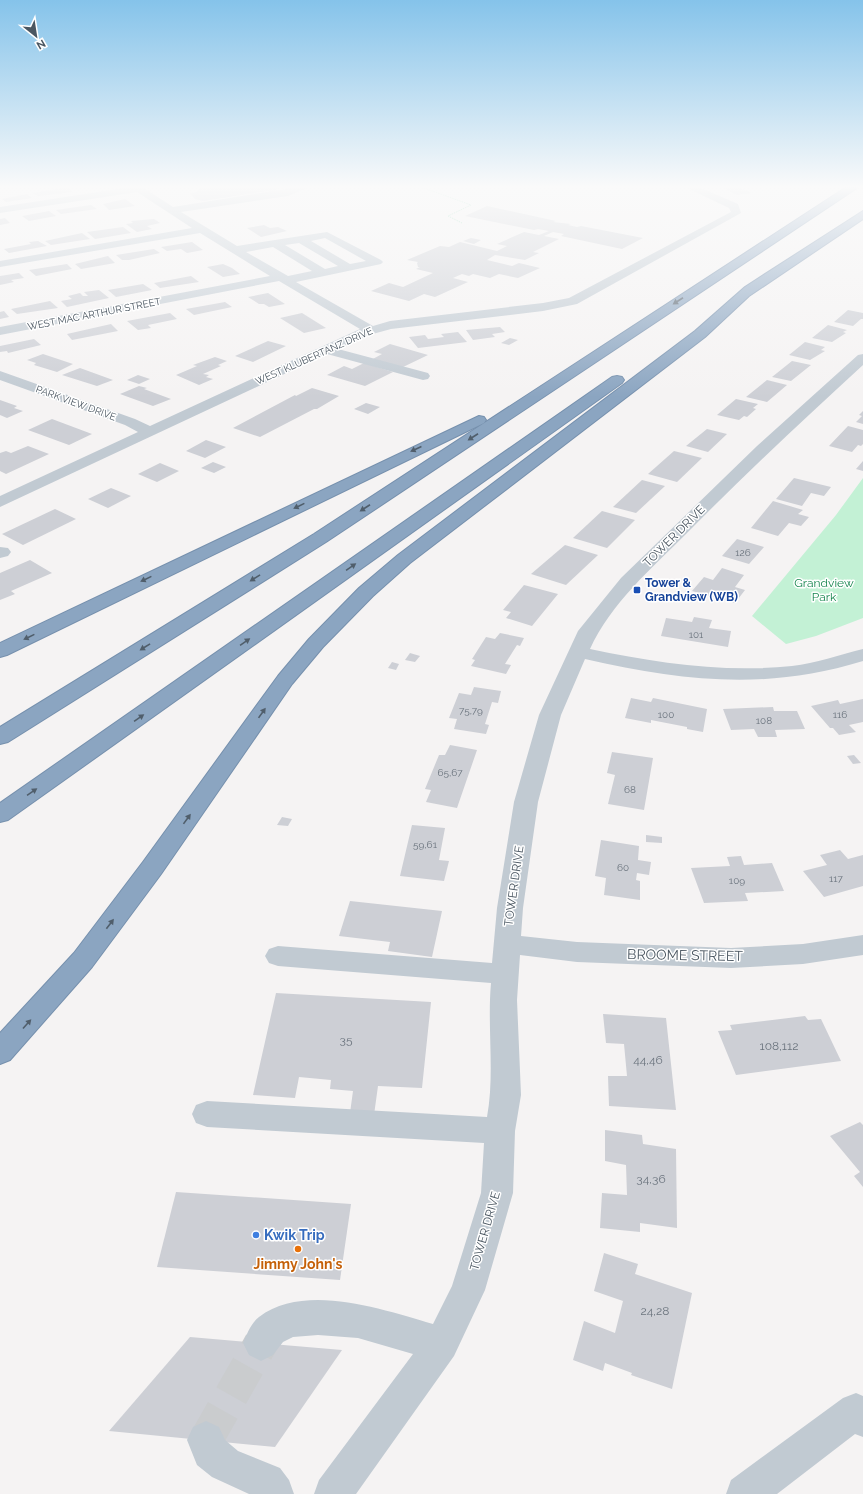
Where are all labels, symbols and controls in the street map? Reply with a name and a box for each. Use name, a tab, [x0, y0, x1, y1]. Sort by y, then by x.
north arrow	[16, 16, 56, 56]
text: N	[34, 36, 48, 52]
street label: WEST MAC ARTHUR STREET	[26, 296, 162, 332]
one-way arrow	[672, 298, 684, 305]
street label: WEST KLUBERTANZ DRIVE	[254, 325, 374, 387]
street label: PARK VIEW DRIVE	[34, 383, 118, 423]
one-way arrow	[467, 433, 479, 440]
one-way arrow	[410, 446, 422, 452]
street label: TOWER DRIVE	[640, 502, 708, 570]
one-way arrow	[293, 503, 304, 509]
one-way arrow	[359, 504, 370, 512]
house number: 126	[735, 547, 751, 558]
one-way arrow	[346, 563, 356, 571]
one-way arrow	[250, 574, 260, 582]
one-way arrow	[141, 576, 152, 583]
place label: Tower & Grandview (WB)	[645, 576, 738, 604]
park label: Grandview Park	[794, 576, 854, 604]
marker: Tower & Grandview (WB)	[632, 585, 642, 595]
house number: 101	[689, 629, 704, 640]
one-way arrow	[24, 633, 35, 640]
one-way arrow	[239, 638, 250, 646]
one-way arrow	[140, 643, 150, 651]
house number: 75,79	[459, 705, 483, 716]
one-way arrow	[258, 708, 266, 718]
house number: 100	[658, 709, 674, 720]
house number: 116	[833, 709, 847, 720]
one-way arrow	[133, 713, 144, 722]
house number: 108	[756, 715, 772, 726]
house number: 65,67	[437, 767, 463, 778]
house number: 68	[624, 784, 636, 795]
one-way arrow	[27, 788, 38, 796]
one-way arrow	[183, 814, 191, 825]
house number: 59,61	[413, 839, 438, 850]
street label: TOWER DRIVE	[501, 845, 527, 927]
house number: 60	[617, 862, 629, 873]
house number: 117	[829, 873, 844, 884]
house number: 109	[729, 875, 745, 886]
one-way arrow	[106, 919, 114, 930]
street label: BROOME STREET	[627, 946, 743, 964]
one-way arrow	[22, 1019, 31, 1029]
house number: 35	[340, 1033, 353, 1047]
house number: 108,112	[760, 1039, 798, 1053]
house number: 44,46	[633, 1053, 663, 1067]
house number: 34,36	[636, 1172, 666, 1186]
street label: TOWER DRIVE	[467, 1190, 503, 1272]
place label: Kwik Trip	[264, 1227, 325, 1243]
marker: Kwik Trip	[251, 1230, 261, 1240]
marker: Jimmy John's	[293, 1244, 303, 1254]
place label: Jimmy John's	[254, 1256, 342, 1272]
house number: 24,28	[641, 1304, 669, 1318]

